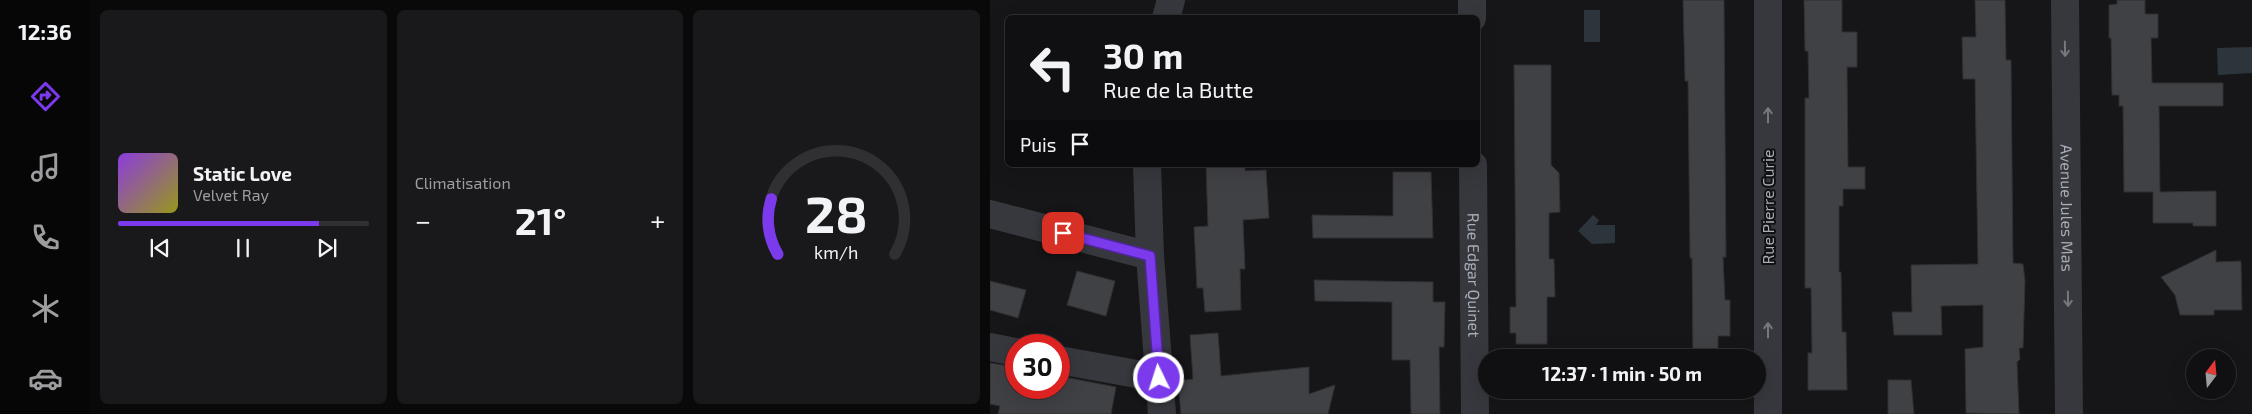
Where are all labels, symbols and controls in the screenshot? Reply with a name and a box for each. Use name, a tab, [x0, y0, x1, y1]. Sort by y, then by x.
text: 12:36	[18, 18, 72, 44]
text: 30 m	[1103, 34, 1183, 76]
icon: left	[1020, 35, 1085, 100]
one-way arrow	[2060, 40, 2070, 56]
text: Rue de la Butte	[1103, 76, 1253, 102]
icon: directions	[28, 79, 63, 114]
one-way arrow	[1763, 108, 1773, 124]
icon: arrive	[1066, 130, 1094, 158]
text: Puis	[1020, 133, 1056, 156]
street label: Avenue Jules Mas	[2057, 144, 2078, 272]
street label: Rue Pierre Curie	[1758, 149, 1777, 265]
icon: music	[28, 150, 63, 185]
text: Static Love	[193, 162, 292, 185]
text: Climatisation	[415, 173, 511, 192]
text: 28	[805, 181, 868, 243]
text: Velvet Ray	[193, 185, 269, 204]
text: 21°	[515, 197, 566, 243]
text: −	[415, 203, 431, 237]
text: +	[650, 203, 665, 237]
pin	[1042, 212, 1084, 254]
street label: Rue Edgar Quinet	[1464, 213, 1484, 337]
icon: arrive	[1049, 219, 1077, 247]
icon: phone	[28, 220, 63, 255]
icon: previous	[146, 234, 174, 262]
icon: pause	[229, 234, 257, 262]
icon: next	[313, 234, 341, 262]
text: km/h	[814, 241, 859, 263]
one-way arrow	[2063, 290, 2073, 306]
icon: climate	[28, 291, 63, 326]
one-way arrow	[1763, 323, 1773, 339]
speed limit sign: 30	[1005, 334, 1070, 399]
north arrow	[2186, 349, 2236, 399]
map controls	[2186, 349, 2236, 399]
position arrow	[1132, 351, 1184, 403]
icon: car	[28, 361, 63, 396]
text: 12:37 · 1 min · 50 m	[1542, 362, 1702, 385]

